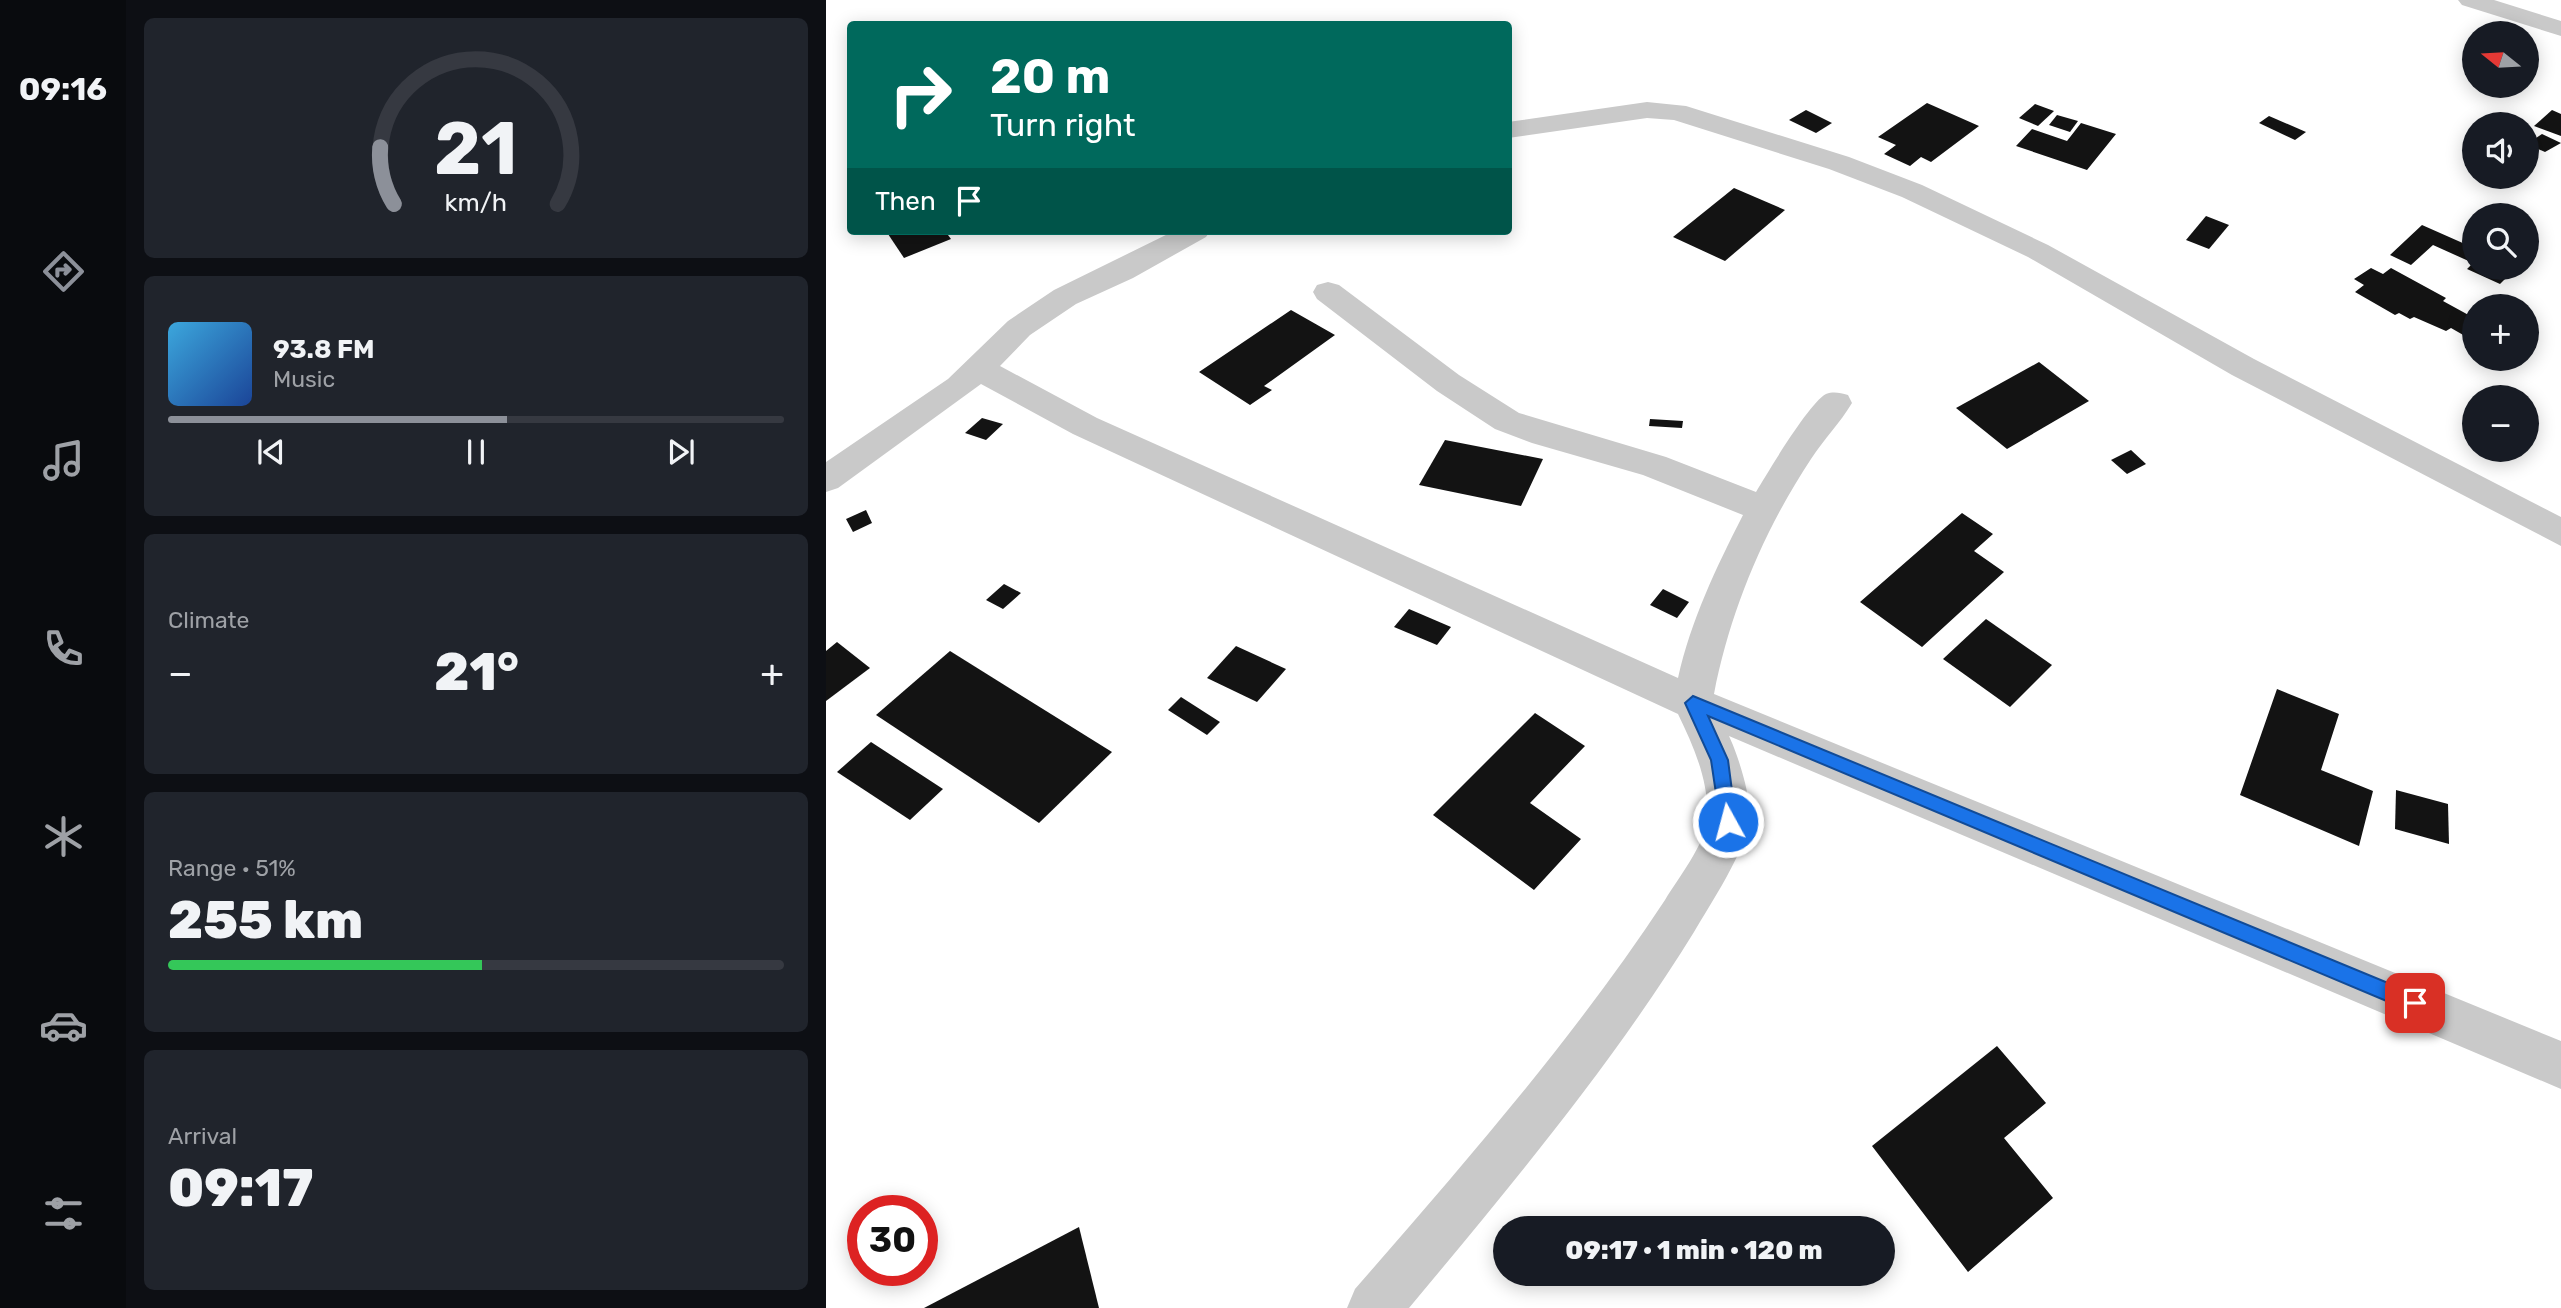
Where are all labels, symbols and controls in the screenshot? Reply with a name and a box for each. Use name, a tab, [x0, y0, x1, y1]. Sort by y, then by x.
north arrow	[2462, 21, 2539, 98]
map controls	[2462, 21, 2539, 462]
text: 20 m	[990, 47, 1111, 105]
icon: right	[875, 49, 966, 140]
text: 09:16	[19, 70, 107, 108]
text: 21	[434, 106, 518, 192]
text: Turn right	[990, 106, 1135, 144]
button: sound	[2462, 112, 2539, 189]
icon: arrive	[950, 182, 988, 220]
text: Then	[875, 186, 936, 217]
text: km/h	[445, 188, 507, 217]
button: search	[2462, 203, 2539, 280]
icon: directions	[39, 247, 88, 296]
button: +	[2462, 294, 2539, 371]
text: 93.8 FM	[273, 334, 375, 365]
text: Music	[273, 365, 335, 393]
button: −	[2462, 385, 2539, 462]
icon: previous	[252, 433, 290, 471]
icon: pause	[457, 433, 495, 471]
icon: next	[662, 433, 700, 471]
icon: music	[39, 436, 88, 485]
text: Climate	[168, 606, 249, 634]
icon: phone	[39, 624, 88, 673]
text: 21°	[434, 641, 519, 703]
text: −	[168, 650, 193, 696]
text: +	[760, 650, 784, 696]
position arrow	[1691, 785, 1765, 859]
icon: climate	[39, 812, 88, 861]
text: Range · 51%	[168, 854, 296, 882]
text: 255 km	[168, 889, 363, 951]
pin	[2385, 973, 2445, 1033]
icon: arrive	[2396, 984, 2434, 1022]
icon: car	[39, 1001, 88, 1050]
text: Arrival	[168, 1122, 237, 1150]
text: 09:17	[168, 1157, 313, 1219]
icon: filters	[39, 1189, 88, 1238]
speed limit sign: 30	[847, 1195, 938, 1286]
text: 09:17 · 1 min · 120 m	[1565, 1235, 1823, 1266]

